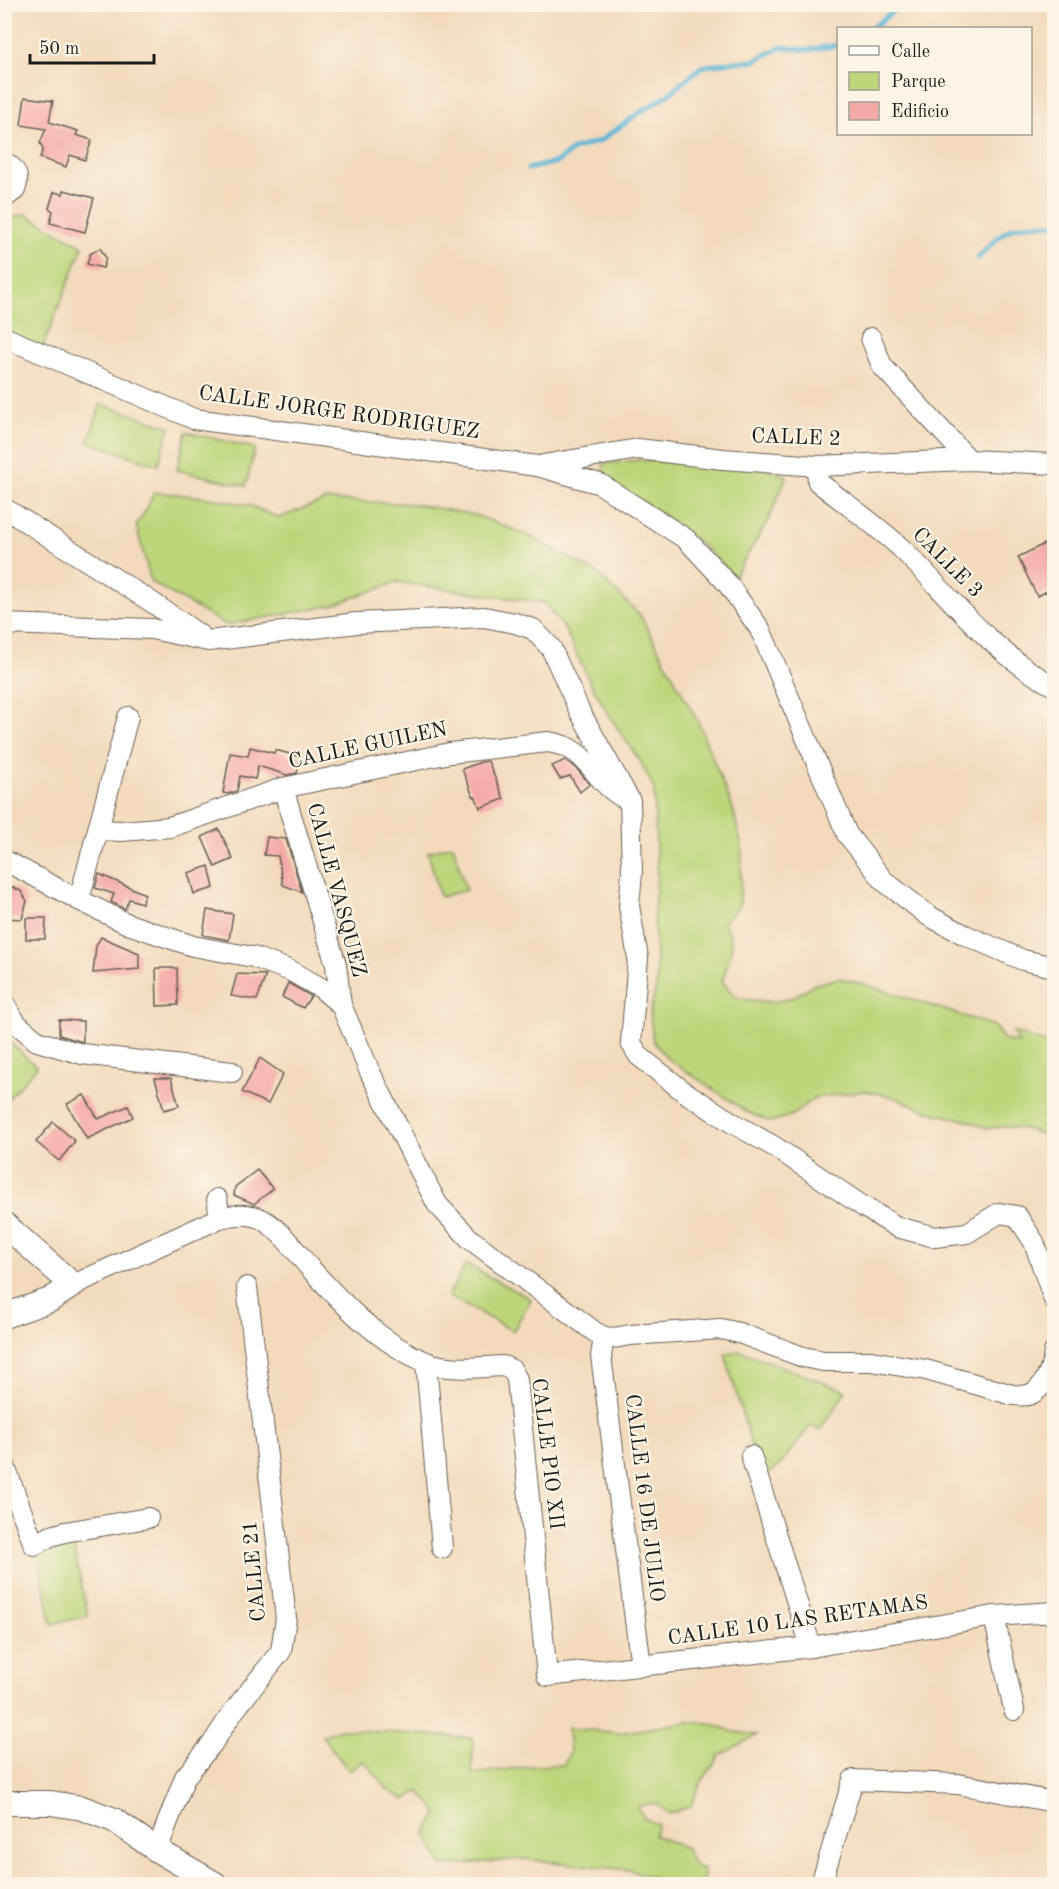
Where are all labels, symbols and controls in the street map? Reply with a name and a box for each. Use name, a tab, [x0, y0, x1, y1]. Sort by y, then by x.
scale bar	[30, 27, 154, 65]
legend	[837, 27, 1032, 135]
text: 50 m	[39, 40, 79, 58]
text: Calle	[891, 43, 930, 61]
text: Parque	[891, 73, 946, 91]
text: Edificio	[891, 103, 949, 121]
street label: CALLE JORGE RODRIGUEZ	[197, 383, 481, 443]
street label: CALLE 2	[751, 426, 841, 450]
street label: CALLE 3	[908, 524, 986, 602]
street label: CALLE GUILEN	[287, 719, 449, 773]
street label: CALLE VASQUEZ	[303, 801, 369, 979]
street label: CALLE PIO XII	[527, 1377, 567, 1531]
street label: CALLE 16 DE JULIO	[621, 1393, 667, 1603]
street label: CALLE 21	[240, 1519, 270, 1623]
street label: CALLE 10 LAS RETAMAS	[667, 1592, 929, 1650]

